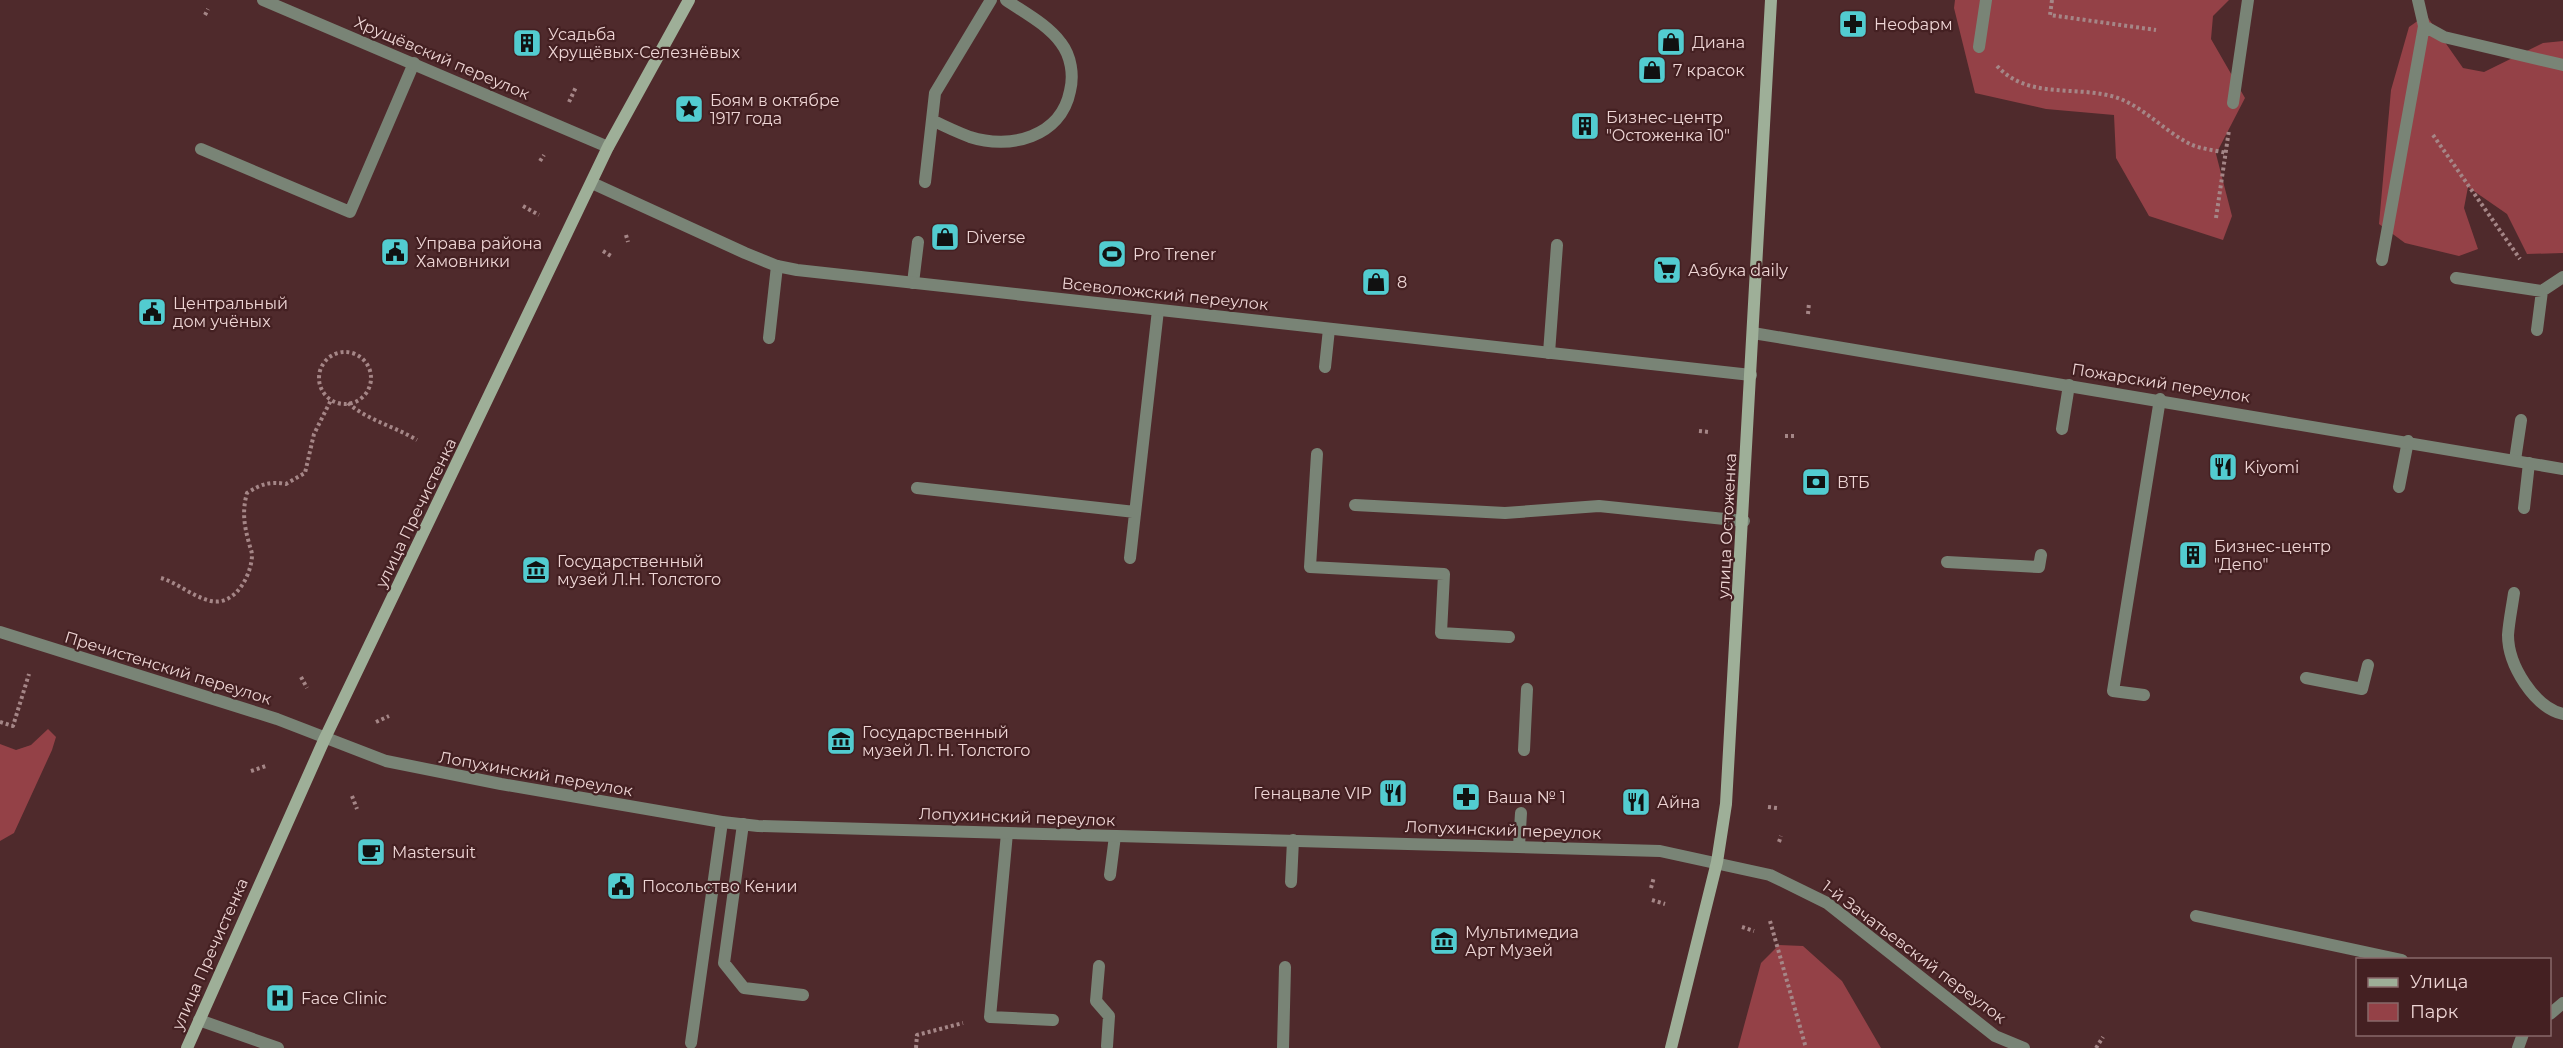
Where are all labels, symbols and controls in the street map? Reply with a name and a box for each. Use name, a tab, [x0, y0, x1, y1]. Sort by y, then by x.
pharmacy icon: Неофарм	[1837, 8, 1869, 40]
street label: Хрущёвский переулок	[352, 12, 533, 104]
place label: Неофарм	[1874, 15, 1953, 34]
place label: Усадьба Хрущёвых-Селезнёвых	[548, 25, 741, 62]
shop icon: Диана	[1655, 26, 1687, 58]
building icon: Усадьба Хрущёвых-Селезнёвых	[511, 27, 543, 59]
place label: Диана	[1692, 33, 1745, 52]
shop icon: 7 красок	[1636, 54, 1668, 86]
place label: 7 красок	[1673, 61, 1745, 80]
place label: Боям в октябре 1917 года	[710, 91, 840, 128]
place icon: Боям в октябре 1917 года	[673, 93, 705, 125]
place label: Бизнес-центр "Остоженка 10"	[1606, 108, 1730, 145]
building icon: Бизнес-центр "Остоженка 10"	[1569, 110, 1601, 142]
shop icon: Diverse	[929, 221, 961, 253]
place label: Diverse	[966, 228, 1025, 247]
place label: Управа района Хамовники	[416, 234, 542, 271]
public building icon: Управа района Хамовники	[379, 236, 411, 268]
sports icon: Pro Trener	[1096, 238, 1128, 270]
place label: Pro Trener	[1133, 245, 1216, 264]
supermarket icon: Азбука daily	[1651, 254, 1683, 286]
place label: Азбука daily	[1688, 261, 1788, 280]
shop icon: 8	[1360, 266, 1392, 298]
place label: 8	[1397, 273, 1407, 292]
street label: Всеволожский переулок	[1061, 274, 1270, 314]
place label: Центральный дом учёных	[173, 294, 288, 331]
public building icon: Центральный дом учёных	[136, 296, 168, 328]
street label: Пожарский переулок	[2070, 359, 2252, 407]
street label: улица Пречистенка	[371, 435, 460, 592]
restaurant icon: Kiyomi	[2207, 451, 2239, 483]
street label: улица Остоженка	[1714, 453, 1740, 600]
place label: Kiyomi	[2244, 458, 2299, 477]
bank icon: ВТБ	[1800, 466, 1832, 498]
place label: ВТБ	[1837, 473, 1870, 492]
place label: Бизнес-центр "Депо"	[2214, 537, 2331, 574]
building icon: Бизнес-центр "Депо"	[2177, 539, 2209, 571]
place label: Государственный музей Л.Н. Толстого	[557, 552, 721, 589]
museum icon: Государственный музей Л.Н. Толстого	[520, 554, 552, 586]
street label: Пречистенский переулок	[62, 627, 274, 709]
place label: Государственный музей Л. Н. Толстого	[862, 723, 1030, 760]
museum icon: Государственный музей Л. Н. Толстого	[825, 725, 857, 757]
street label: Лопухинский переулок	[438, 748, 635, 801]
restaurant icon: Генацвале VIP	[1377, 777, 1409, 809]
pharmacy icon: Ваша № 1	[1450, 781, 1482, 813]
place label: Генацвале VIP	[1253, 784, 1372, 803]
restaurant icon: Айна	[1620, 786, 1652, 818]
place label: Ваша № 1	[1487, 788, 1566, 807]
place label: Айна	[1657, 793, 1700, 812]
street label: Лопухинский переулок	[919, 804, 1116, 830]
street label: Лопухинский переулок	[1405, 817, 1602, 843]
cafe icon: Mastersuit	[355, 836, 387, 868]
place label: Mastersuit	[392, 843, 476, 862]
public building icon: Посольство Кении	[605, 870, 637, 902]
street label: улица Пречистенка	[168, 875, 252, 1034]
place label: Посольство Кении	[642, 877, 797, 896]
street label: 1-й Зачатьевский переулок	[1818, 877, 2010, 1028]
place label: Мультимедиа Арт Музей	[1465, 923, 1579, 960]
museum icon: Мультимедиа Арт Музей	[1428, 925, 1460, 957]
legend	[2356, 958, 2551, 1036]
text: Улица	[2410, 971, 2468, 993]
hospital icon: Face Clinic	[264, 982, 296, 1014]
place label: Face Clinic	[301, 989, 387, 1008]
text: Парк	[2410, 1001, 2459, 1023]

